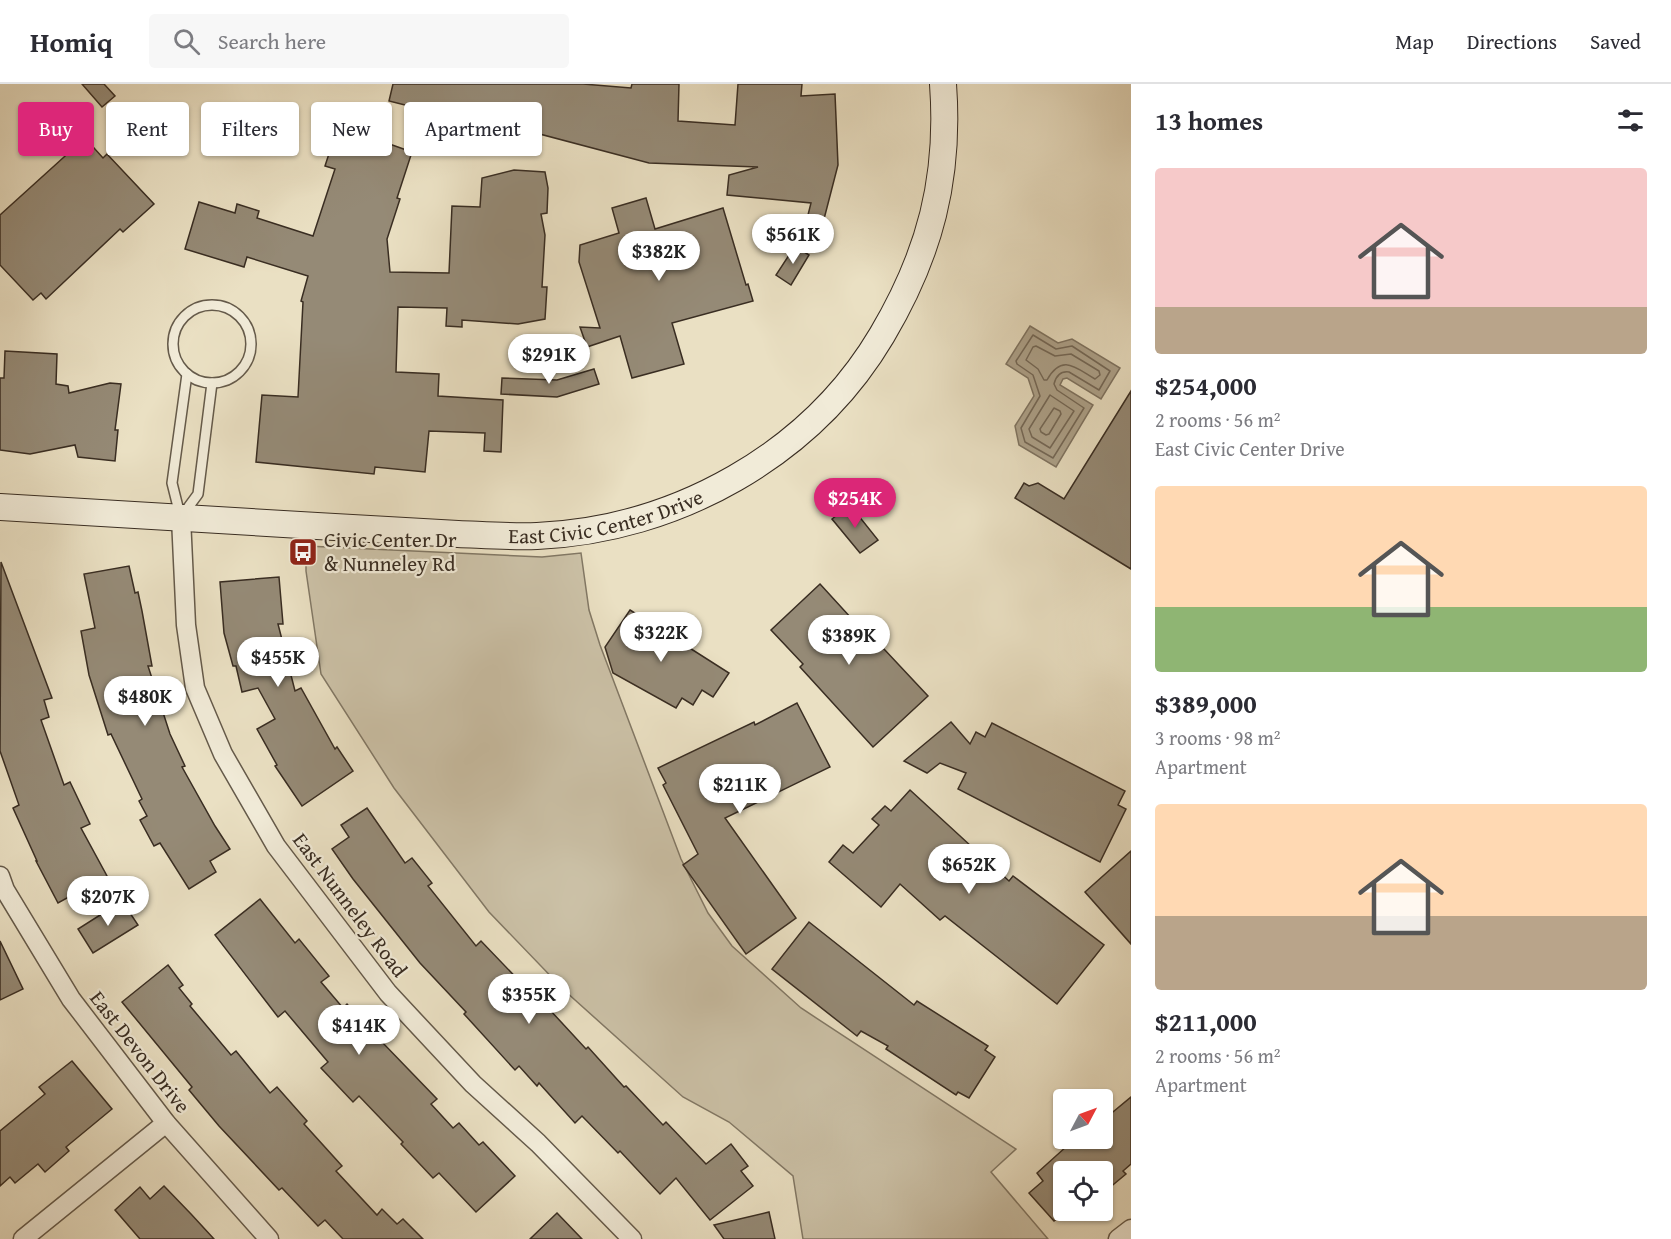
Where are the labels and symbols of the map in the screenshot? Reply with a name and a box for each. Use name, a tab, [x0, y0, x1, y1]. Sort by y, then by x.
pin: $561K	[751, 214, 835, 265]
pin: $382K	[617, 231, 701, 282]
pin: $291K	[507, 334, 591, 385]
pin: $254K	[813, 478, 897, 529]
street label: East Civic Center Drive	[508, 481, 708, 551]
place label: Civic Center Dr & Nunneley Rd	[324, 524, 457, 579]
bus stop icon: Civic Center Dr & Nunneley Rd	[287, 536, 319, 568]
pin: $322K	[619, 612, 703, 663]
pin: $389K	[807, 615, 891, 666]
pin: $455K	[236, 637, 320, 688]
pin: $480K	[103, 676, 187, 727]
pin: $211K	[698, 764, 782, 815]
street label: East Nunneley Road	[286, 826, 416, 984]
pin: $652K	[927, 844, 1011, 895]
pin: $207K	[66, 876, 150, 927]
pin: $355K	[487, 974, 571, 1025]
street label: East Devon Drive	[83, 984, 198, 1120]
pin: $414K	[317, 1005, 401, 1056]
north arrow	[1053, 1089, 1113, 1149]

